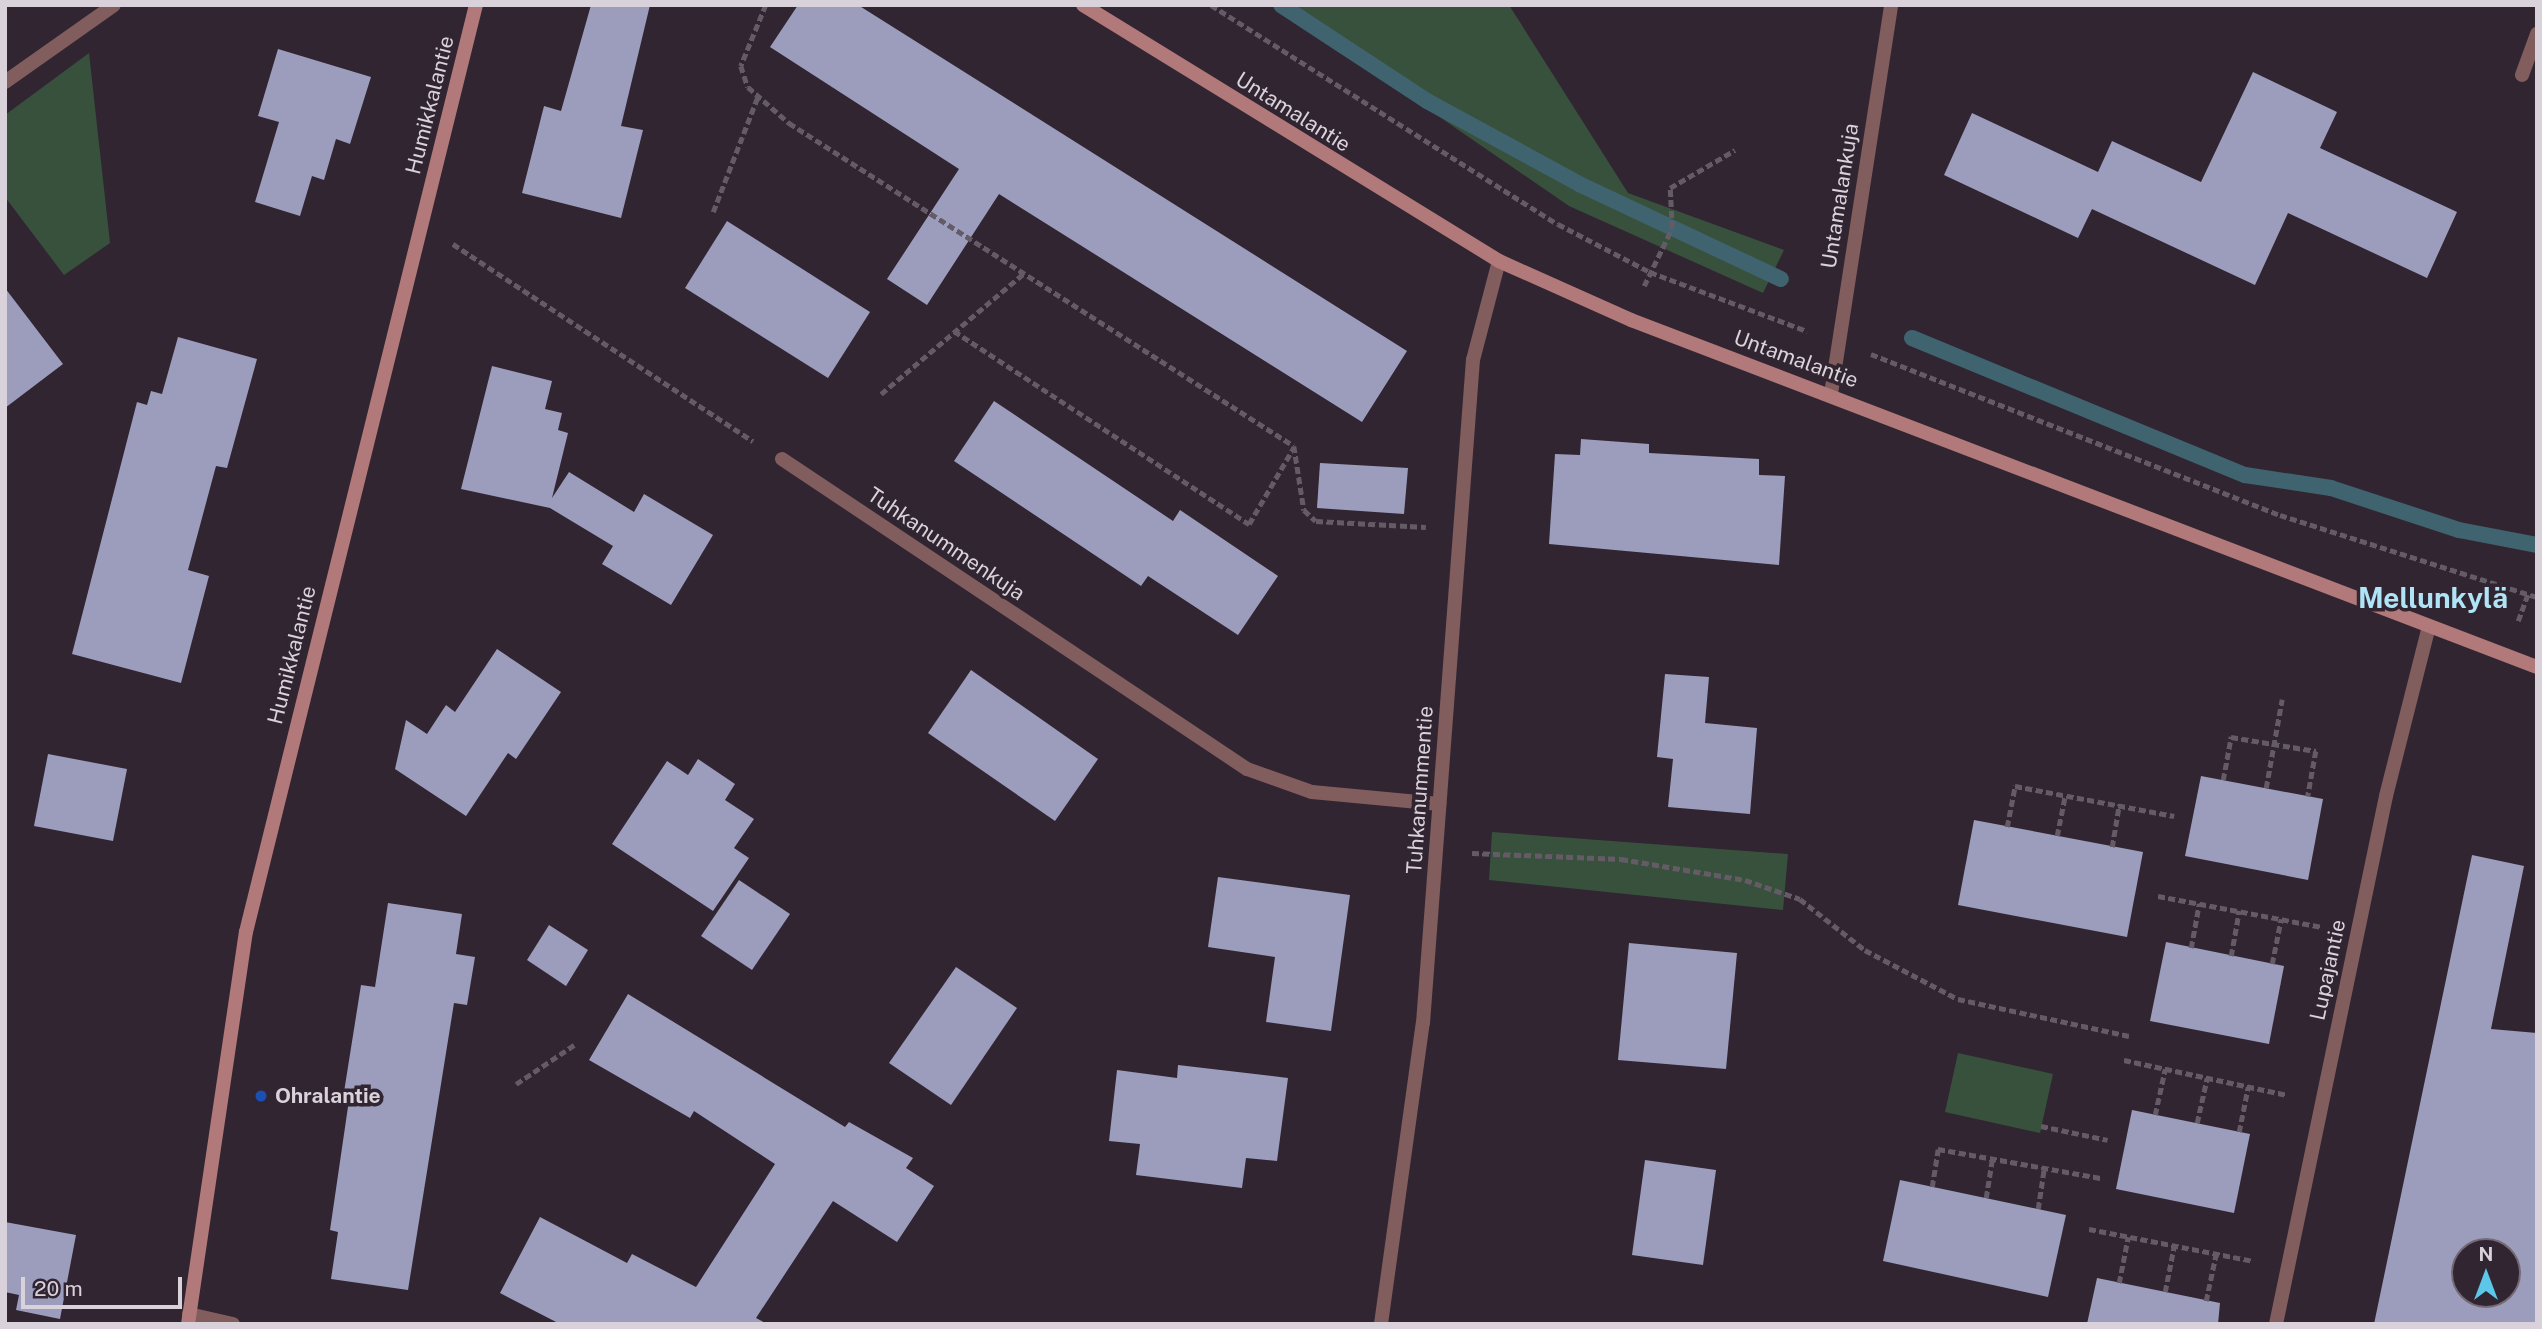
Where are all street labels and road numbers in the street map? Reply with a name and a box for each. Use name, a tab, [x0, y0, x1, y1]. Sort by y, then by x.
street label: Humikkalantie	[401, 33, 459, 177]
street label: Untamalantie	[1231, 67, 1355, 157]
street label: Untamalankuja	[1816, 122, 1864, 270]
street label: Untamalantie	[1730, 325, 1862, 393]
street label: Tuhkanummenkuja	[862, 482, 1030, 606]
street label: Humikkalantie	[263, 583, 321, 727]
street label: Tuhkanummentie	[1402, 705, 1438, 875]
street label: Lupajantie	[2305, 917, 2351, 1023]

